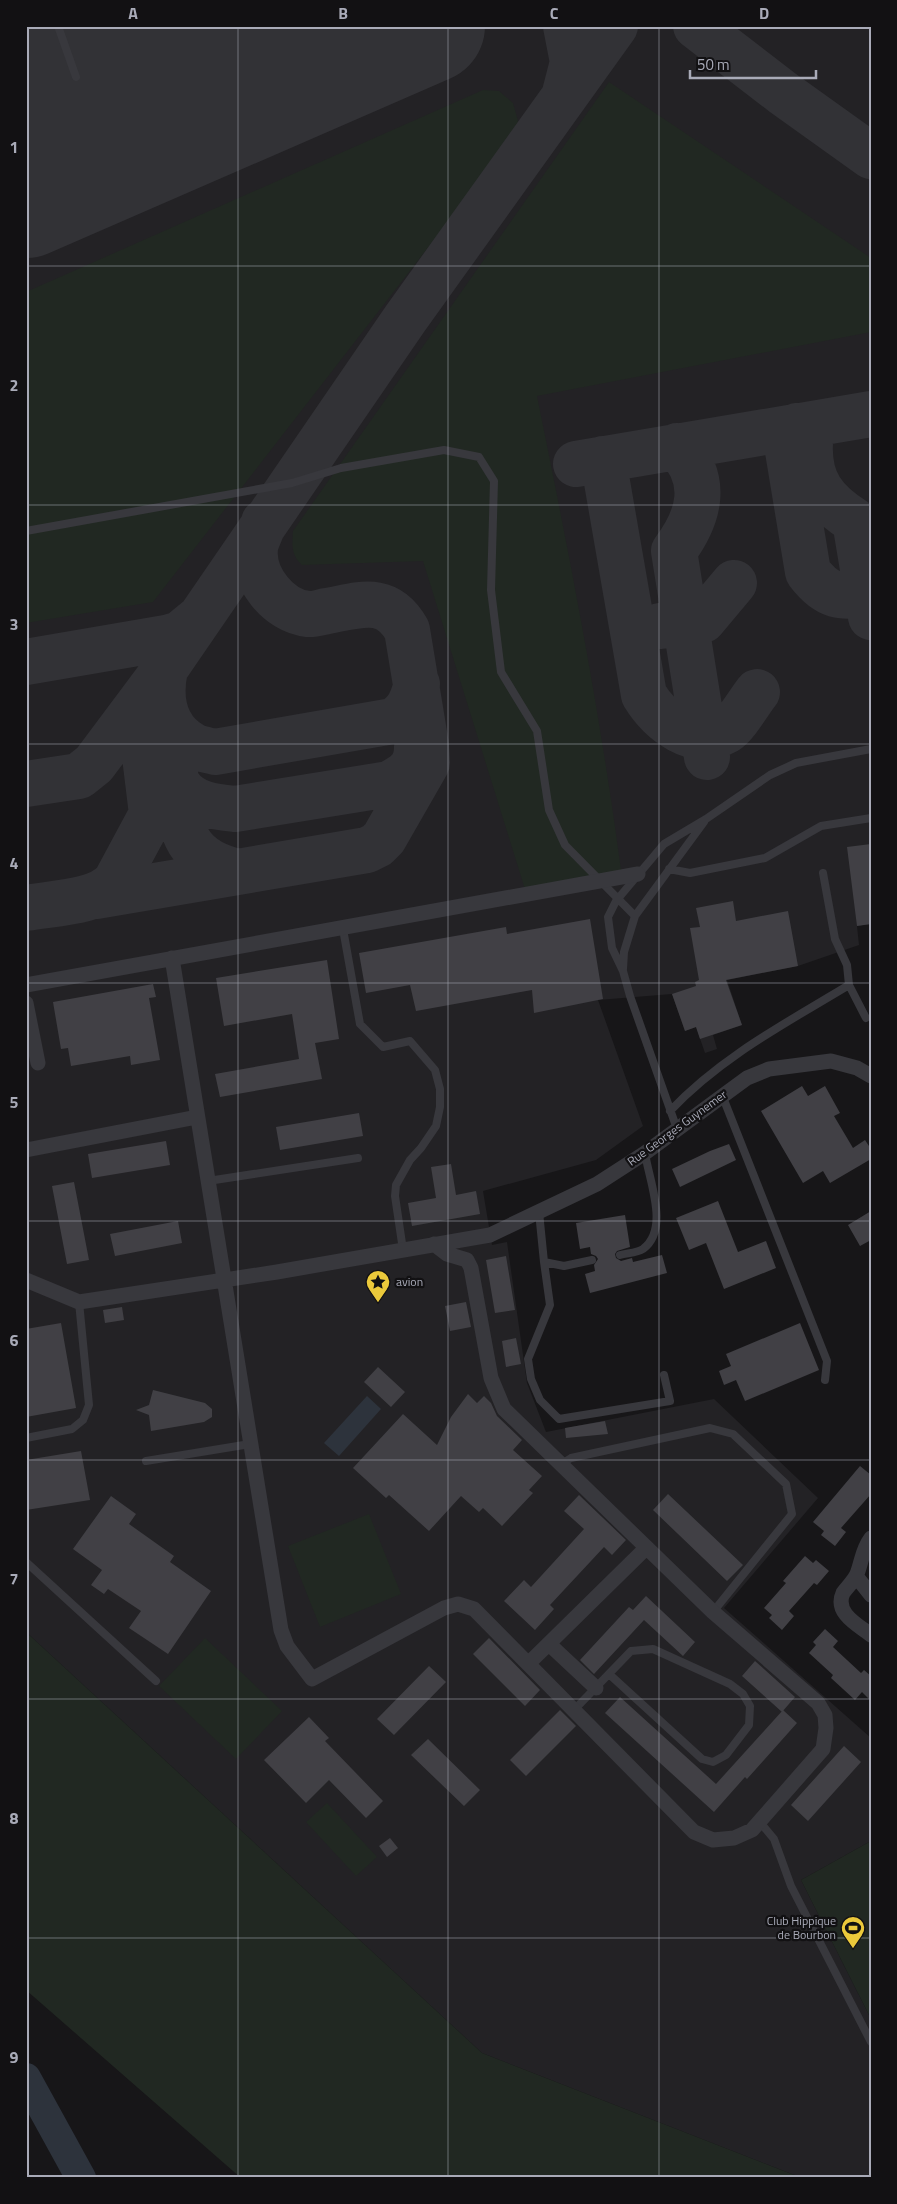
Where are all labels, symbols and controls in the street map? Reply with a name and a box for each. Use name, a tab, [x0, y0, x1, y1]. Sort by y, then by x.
text: A	[128, 1, 138, 25]
text: B	[338, 1, 348, 25]
text: C	[550, 1, 559, 25]
text: D	[759, 1, 769, 25]
scale bar	[690, 48, 816, 80]
text: 50 m	[697, 53, 730, 76]
text: 1	[10, 135, 18, 159]
text: 2	[10, 373, 18, 397]
text: 3	[10, 612, 18, 636]
text: 4	[10, 851, 19, 875]
street label: Rue Georges Guynemer	[623, 1085, 730, 1170]
text: 5	[10, 1090, 19, 1114]
place icon: avion	[365, 1269, 391, 1303]
place label: avion	[396, 1272, 423, 1291]
text: 6	[10, 1328, 19, 1352]
text: 7	[10, 1567, 18, 1591]
text: 8	[10, 1806, 19, 1830]
place label: Club Hippique de Bourbon	[767, 1911, 836, 1944]
sports icon: Club Hippique de Bourbon	[840, 1915, 866, 1949]
text: 9	[10, 2045, 19, 2069]

